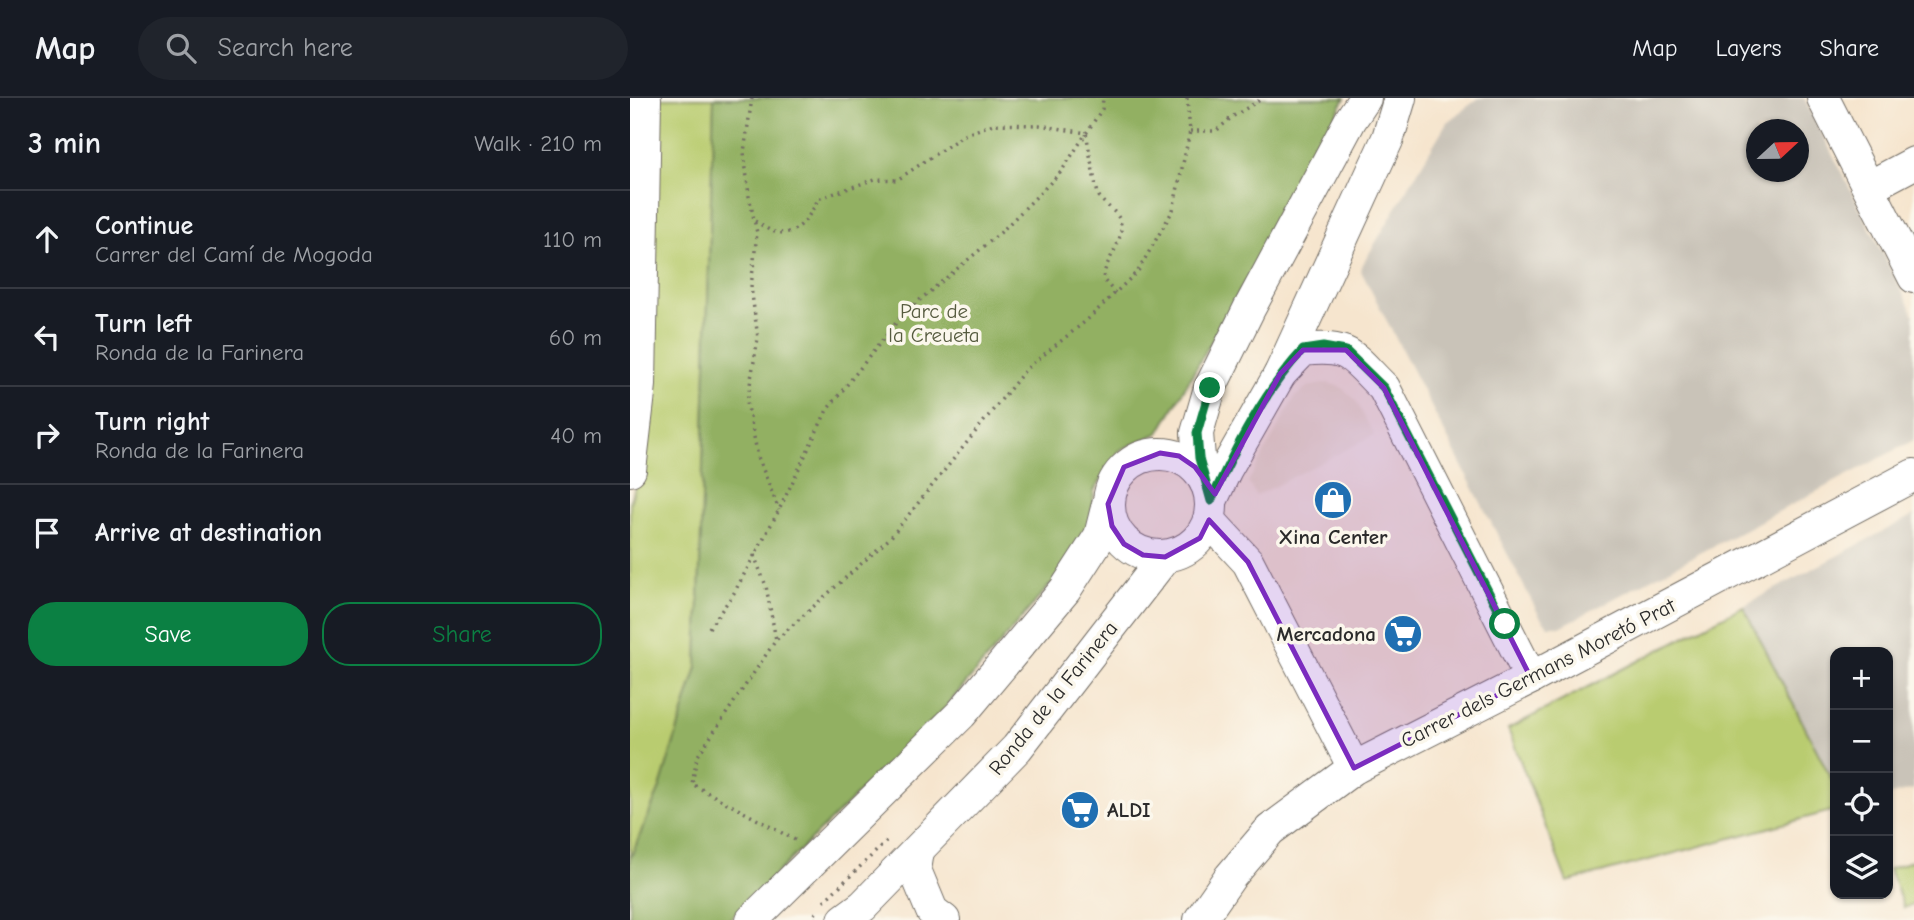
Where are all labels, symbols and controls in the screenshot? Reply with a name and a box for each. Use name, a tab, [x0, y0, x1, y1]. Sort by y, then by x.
search box	[138, 17, 628, 80]
text: Map	[35, 29, 96, 67]
icon: search	[162, 29, 200, 67]
text: Search here	[218, 33, 353, 63]
text: Map	[1632, 34, 1678, 62]
text: Layers	[1716, 34, 1781, 62]
text: Share	[1819, 34, 1879, 62]
north arrow	[1746, 119, 1809, 182]
text: 3 min	[28, 126, 101, 161]
text: Walk · 210 m	[474, 130, 602, 157]
text: Continue	[95, 211, 193, 241]
icon: ahead	[28, 220, 66, 258]
text: 110 m	[543, 226, 602, 253]
text: Carrer del Camí de Mogoda	[95, 241, 373, 268]
park label: Parc de la Creueta	[888, 299, 980, 347]
text: Turn left	[95, 309, 192, 339]
icon: left	[28, 318, 66, 356]
text: 60 m	[549, 324, 602, 351]
text: Ronda de la Farinera	[95, 339, 304, 366]
route end	[1194, 372, 1225, 403]
text: Turn right	[95, 407, 209, 437]
icon: right	[28, 416, 66, 454]
text: 40 m	[550, 422, 602, 449]
text: Ronda de la Farinera	[95, 437, 304, 464]
shop icon: Xina Center	[1312, 479, 1354, 521]
icon: arrive	[28, 514, 66, 552]
text: Arrive at destination	[95, 518, 322, 548]
place label: Xina Center	[1279, 525, 1388, 549]
street label: Carrer dels Germans Moretó Prat	[1397, 593, 1680, 753]
button: Save	[28, 602, 308, 666]
button: Share	[322, 602, 602, 666]
route start	[1489, 608, 1520, 639]
supermarket icon: Mercadona	[1382, 613, 1424, 655]
street label: Ronda de la Farinera	[984, 616, 1122, 780]
place label: Mercadona	[1277, 622, 1376, 646]
map controls	[1830, 647, 1893, 899]
button: +	[1830, 647, 1893, 710]
button: −	[1830, 710, 1893, 773]
button: locate	[1830, 773, 1893, 836]
supermarket icon: ALDI	[1059, 789, 1101, 831]
place label: ALDI	[1107, 798, 1150, 822]
button: layers	[1830, 836, 1893, 899]

